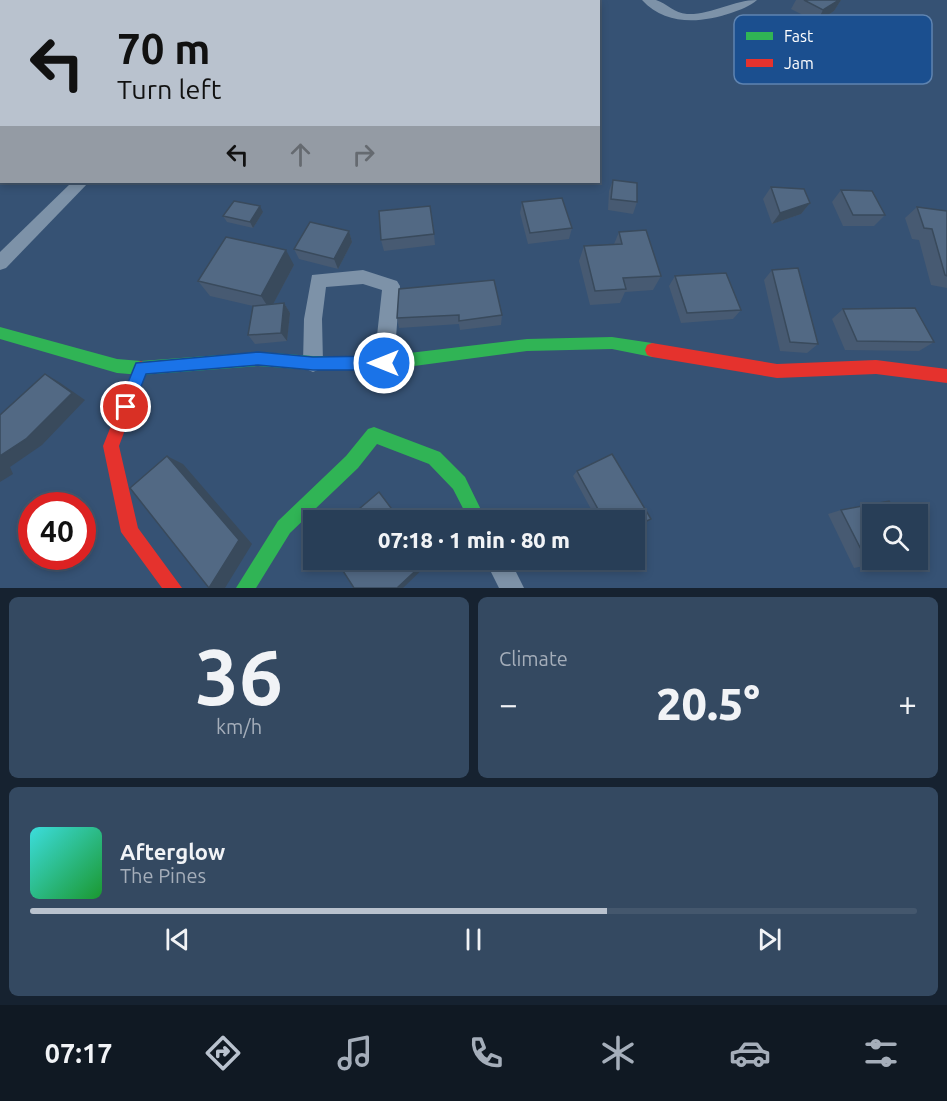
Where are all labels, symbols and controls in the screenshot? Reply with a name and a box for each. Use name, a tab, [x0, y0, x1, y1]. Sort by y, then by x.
legend	[734, 15, 932, 84]
icon: left	[18, 24, 96, 102]
text: 70 m	[117, 25, 211, 72]
text: Fast	[784, 27, 814, 45]
text: Jam	[784, 54, 814, 72]
text: Turn left	[117, 74, 221, 104]
icon: left	[221, 138, 254, 171]
icon: ahead	[284, 138, 317, 171]
icon: right	[347, 138, 380, 171]
position arrow	[352, 331, 416, 395]
pin	[100, 381, 151, 432]
icon: arrive	[109, 390, 142, 423]
speed limit sign: 40	[18, 492, 96, 570]
map controls	[862, 504, 928, 570]
button: search	[862, 504, 928, 570]
text: 07:18 · 1 min · 80 m	[378, 527, 570, 552]
text: 36	[195, 632, 283, 720]
text: Climate	[499, 647, 568, 670]
text: 20.5°	[656, 678, 760, 729]
text: −	[499, 685, 518, 722]
text: +	[898, 685, 917, 722]
text: km/h	[216, 715, 262, 738]
text: Afterglow	[120, 839, 225, 864]
text: The Pines	[120, 864, 206, 887]
icon: previous	[161, 923, 194, 956]
icon: pause	[457, 923, 490, 956]
icon: next	[753, 923, 786, 956]
icon: directions	[202, 1032, 244, 1074]
icon: music	[334, 1032, 376, 1074]
icon: phone	[465, 1032, 507, 1074]
icon: climate	[597, 1032, 639, 1074]
icon: car	[729, 1032, 771, 1074]
icon: filters	[860, 1032, 902, 1074]
text: 07:17	[45, 1038, 112, 1068]

